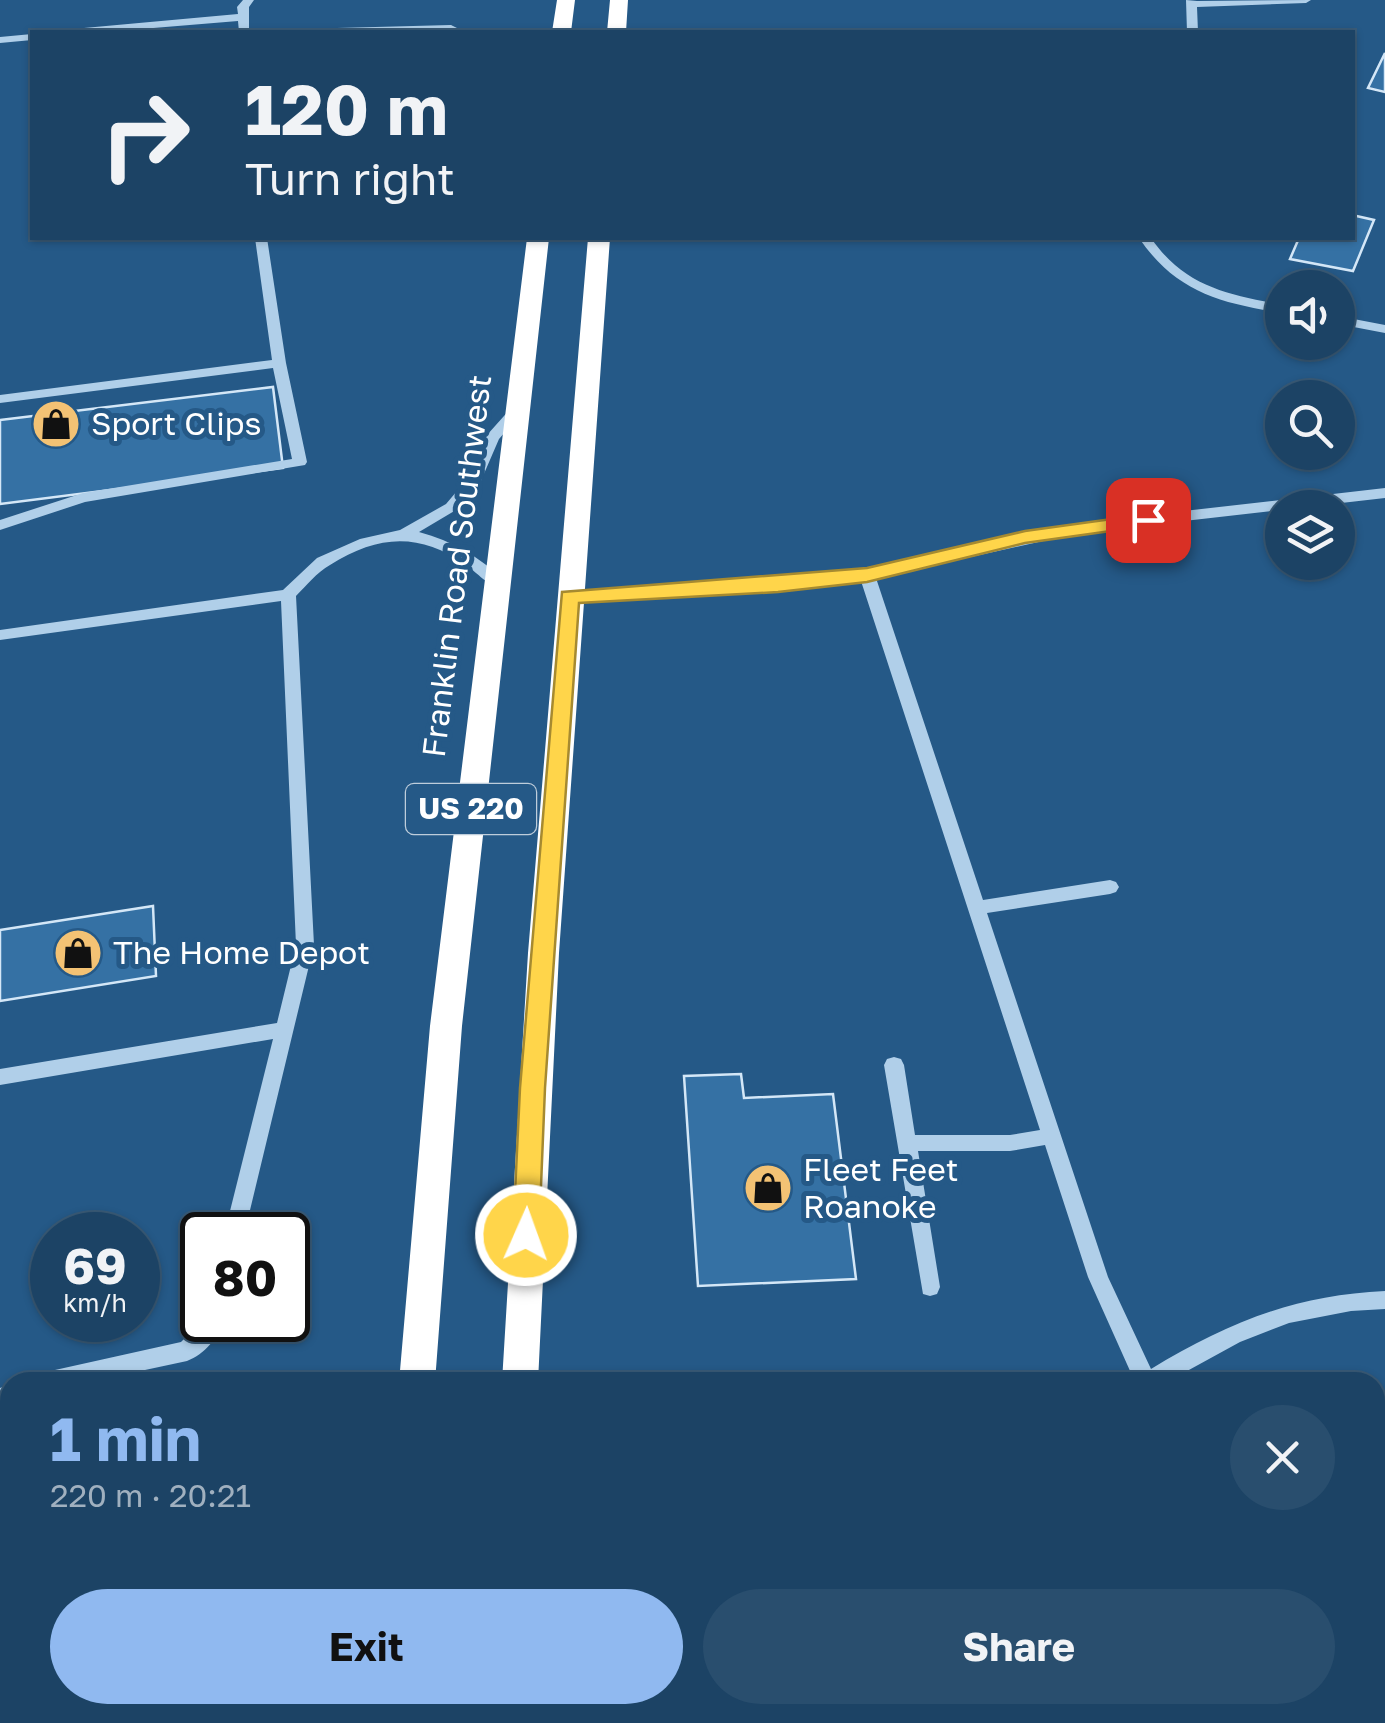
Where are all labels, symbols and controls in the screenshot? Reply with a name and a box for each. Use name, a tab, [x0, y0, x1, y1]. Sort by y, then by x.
text: 120 m	[245, 66, 448, 150]
icon: right	[80, 70, 210, 200]
text: Turn right	[245, 151, 455, 205]
map controls	[1265, 270, 1355, 580]
button: sound	[1265, 270, 1355, 360]
street label: Franklin Road Southwest	[414, 372, 498, 759]
button: search	[1265, 380, 1355, 470]
shop icon: Sport Clips	[30, 398, 82, 450]
place label: Sport Clips	[91, 404, 262, 442]
pin	[1106, 478, 1191, 563]
button: layers	[1265, 490, 1355, 580]
icon: arrive	[1121, 493, 1176, 548]
road number: US 220	[406, 784, 536, 834]
shop icon: The Home Depot	[52, 927, 104, 979]
place label: The Home Depot	[113, 933, 370, 971]
place label: Fleet Feet Roanoke	[803, 1150, 959, 1225]
shop icon: Fleet Feet Roanoke	[742, 1162, 794, 1214]
position arrow	[474, 1183, 578, 1287]
speed limit sign: 80	[180, 1212, 310, 1342]
text: 69	[63, 1235, 127, 1295]
text: km/h	[63, 1287, 127, 1318]
text: 1 min	[50, 1402, 201, 1474]
button: close	[1230, 1405, 1335, 1510]
text: 220 m · 20:21	[50, 1476, 251, 1514]
button: Exit	[50, 1589, 683, 1704]
button: Share	[703, 1589, 1335, 1704]

